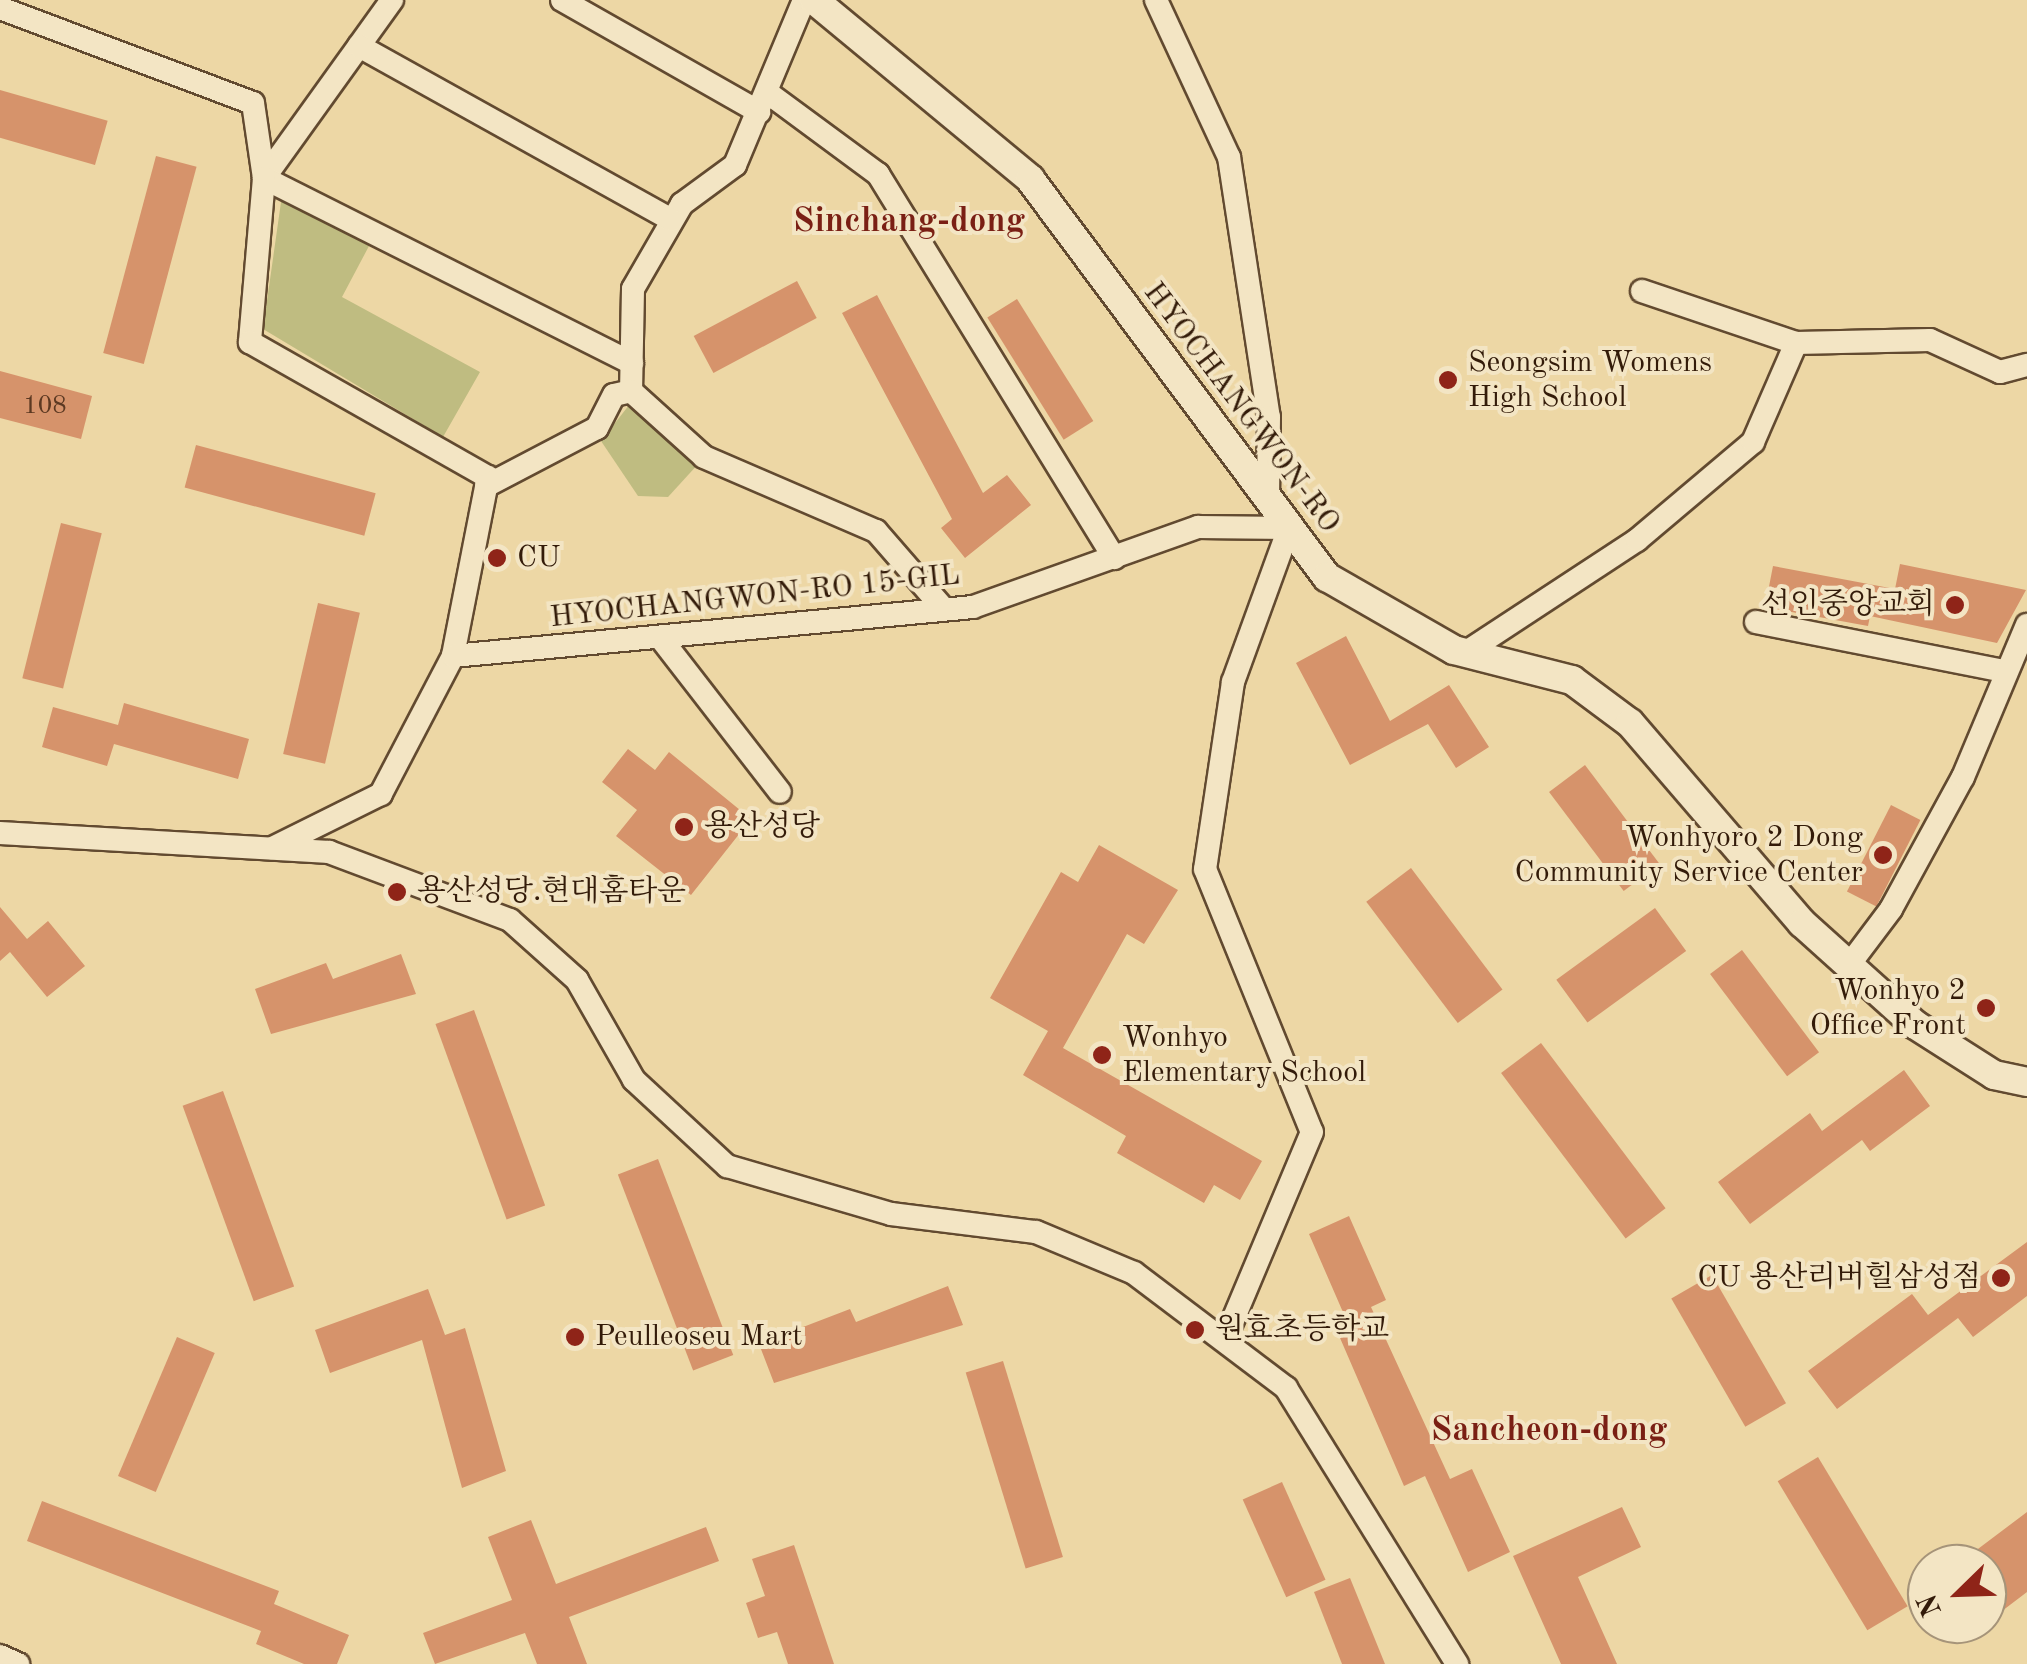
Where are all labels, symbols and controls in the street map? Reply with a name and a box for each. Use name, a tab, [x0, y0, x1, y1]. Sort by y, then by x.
district label: Sinchang-dong	[793, 201, 1025, 243]
street label: HYOCHANGWON-RO	[1135, 276, 1347, 540]
place label: Seongsim Womens High School	[1468, 345, 1712, 416]
marker: Seongsim Womens High School	[1437, 369, 1459, 391]
house number: 108	[23, 392, 67, 422]
place label: CU	[517, 540, 560, 576]
marker: CU	[486, 547, 508, 569]
street label: HYOCHANGWON-RO 15-GIL	[548, 558, 962, 636]
place label: 선인중앙교회	[1761, 587, 1935, 623]
marker: 선인중앙교회	[1944, 594, 1966, 616]
place label: 용산성당	[704, 809, 820, 845]
marker: 용산성당	[673, 816, 695, 838]
place label: Wonhyoro 2 Dong Community Service Center	[1515, 820, 1863, 890]
marker: Wonhyoro 2 Dong Community Service Center	[1872, 844, 1894, 866]
place label: 용산성당.현대홈타운	[417, 874, 686, 910]
marker: 용산성당.현대홈타운	[386, 881, 408, 903]
place label: Wonhyo 2 Office Front	[1810, 973, 1966, 1044]
marker: Wonhyo 2 Office Front	[1975, 997, 1997, 1019]
place label: Wonhyo Elementary School	[1122, 1020, 1366, 1090]
marker: Wonhyo Elementary School	[1091, 1044, 1113, 1066]
place label: CU 용산리버힐삼성점	[1697, 1260, 1981, 1296]
marker: CU 용산리버힐삼성점	[1990, 1267, 2012, 1289]
place label: 원효초등학교	[1215, 1312, 1389, 1348]
place label: Peulleoseu Mart	[595, 1319, 803, 1355]
marker: 원효초등학교	[1184, 1319, 1206, 1341]
marker: Peulleoseu Mart	[564, 1326, 586, 1348]
district label: Sancheon-dong	[1431, 1410, 1667, 1452]
north arrow	[1907, 1544, 2007, 1644]
text: N	[1914, 1590, 1948, 1620]

